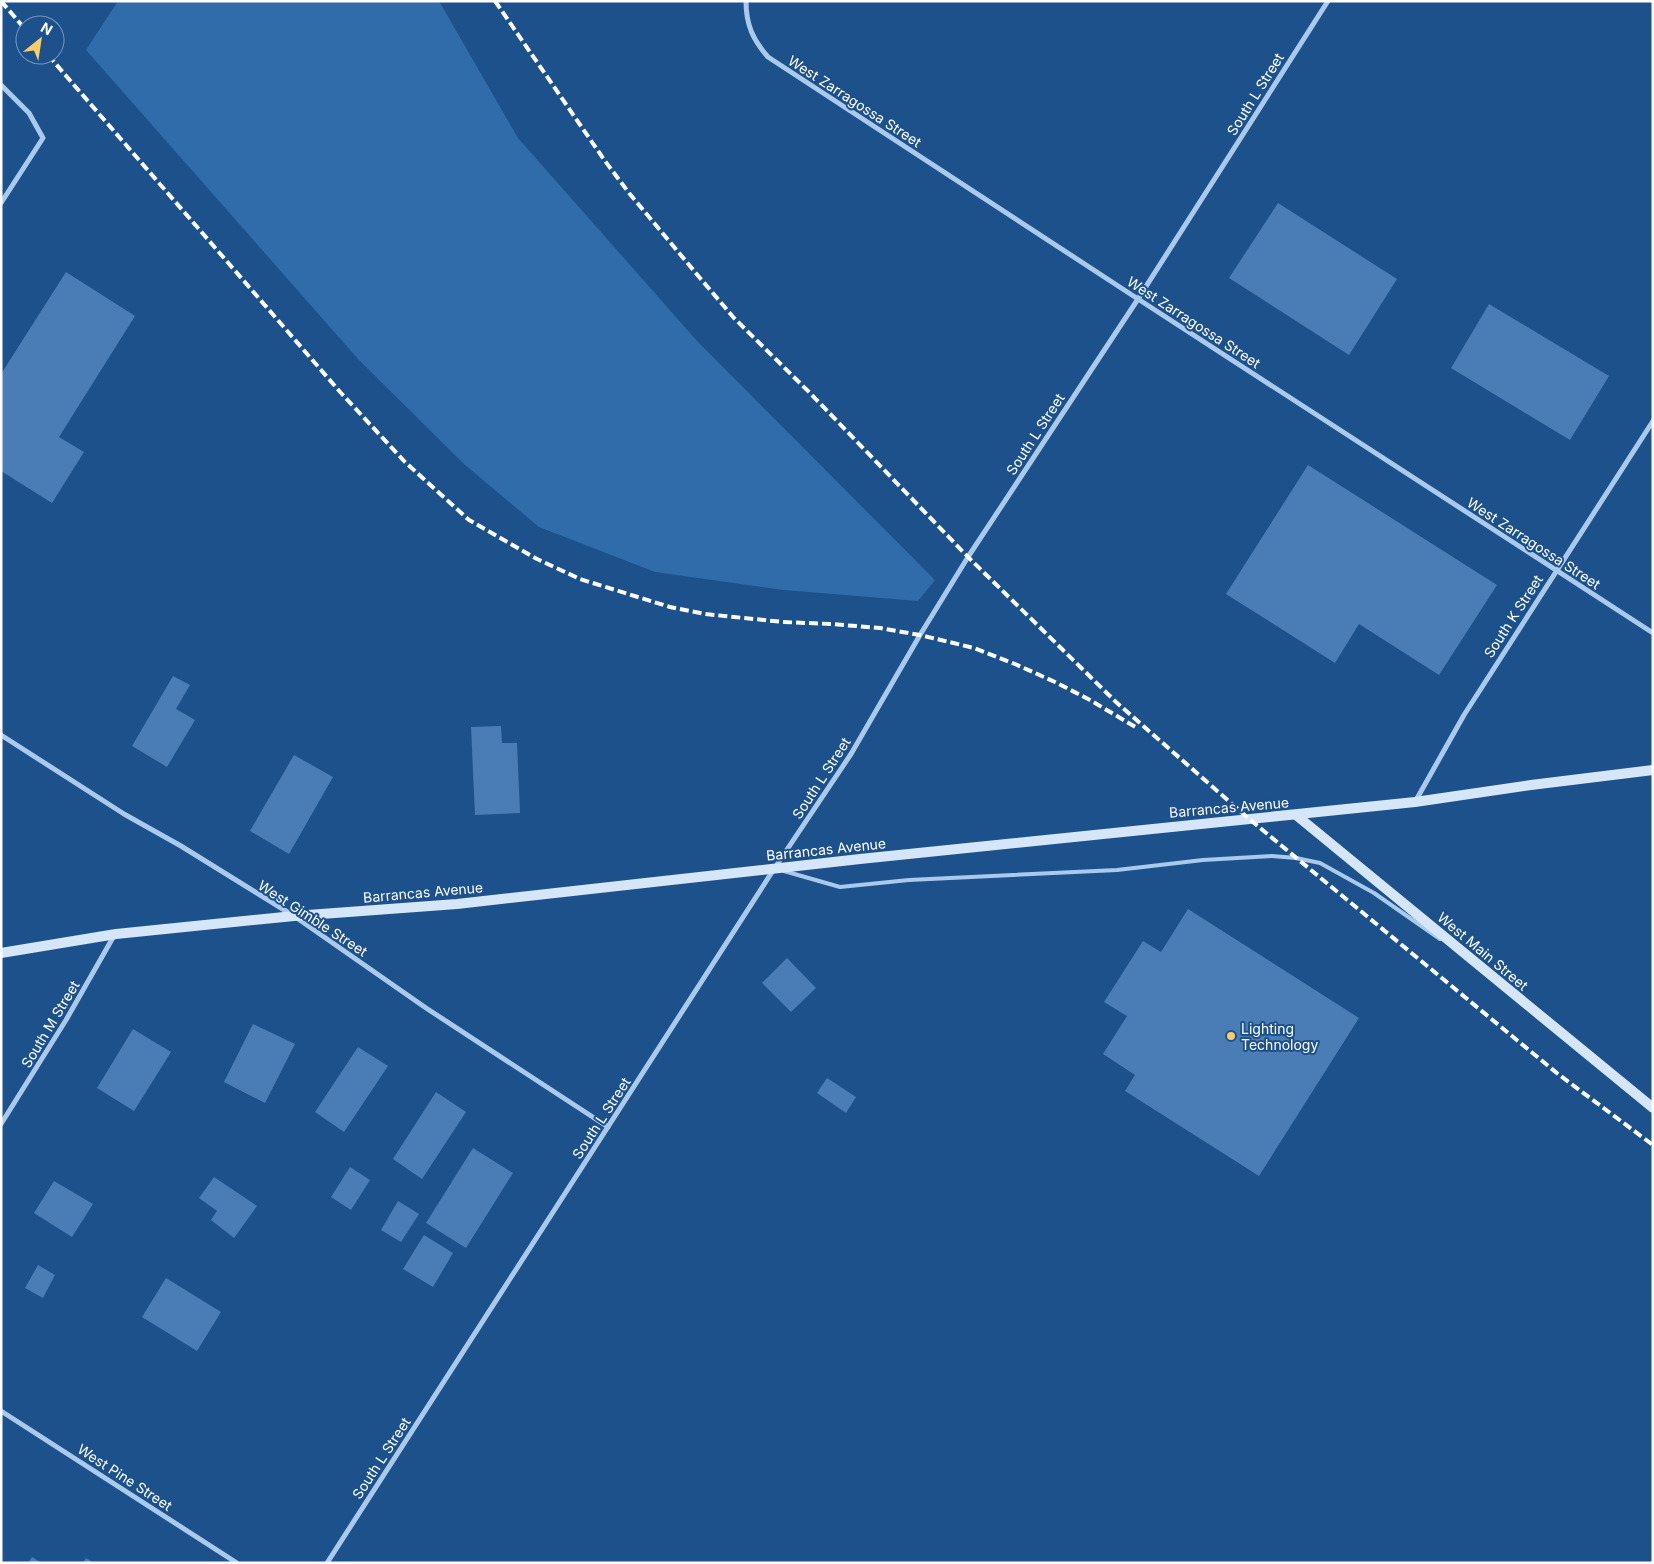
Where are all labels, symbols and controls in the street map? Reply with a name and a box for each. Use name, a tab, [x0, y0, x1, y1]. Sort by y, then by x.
north arrow	[15, 15, 65, 65]
text: N	[38, 18, 56, 38]
street label: South L Street	[1223, 49, 1287, 138]
street label: West Zarragossa Street	[785, 52, 925, 151]
street label: West Zarragossa Street	[1124, 273, 1264, 372]
street label: South L Street	[1002, 390, 1068, 478]
street label: West Zarragossa Street	[1464, 494, 1604, 593]
street label: South K Street	[1480, 571, 1546, 661]
street label: South L Street	[788, 734, 854, 822]
street label: Barrancas Avenue	[1168, 793, 1290, 821]
street label: Barrancas Avenue	[765, 834, 887, 864]
street label: West Gimble Street	[255, 876, 371, 960]
street label: Barrancas Avenue	[362, 878, 484, 906]
street label: West Main Street	[1434, 908, 1532, 994]
street label: South M Street	[17, 977, 83, 1071]
place label: Lighting Technology	[1241, 1020, 1318, 1053]
marker: Lighting Technology	[1225, 1030, 1237, 1042]
street label: South L Street	[568, 1074, 634, 1162]
street label: South L Street	[348, 1414, 414, 1502]
street label: West Pine Street	[75, 1440, 176, 1514]

